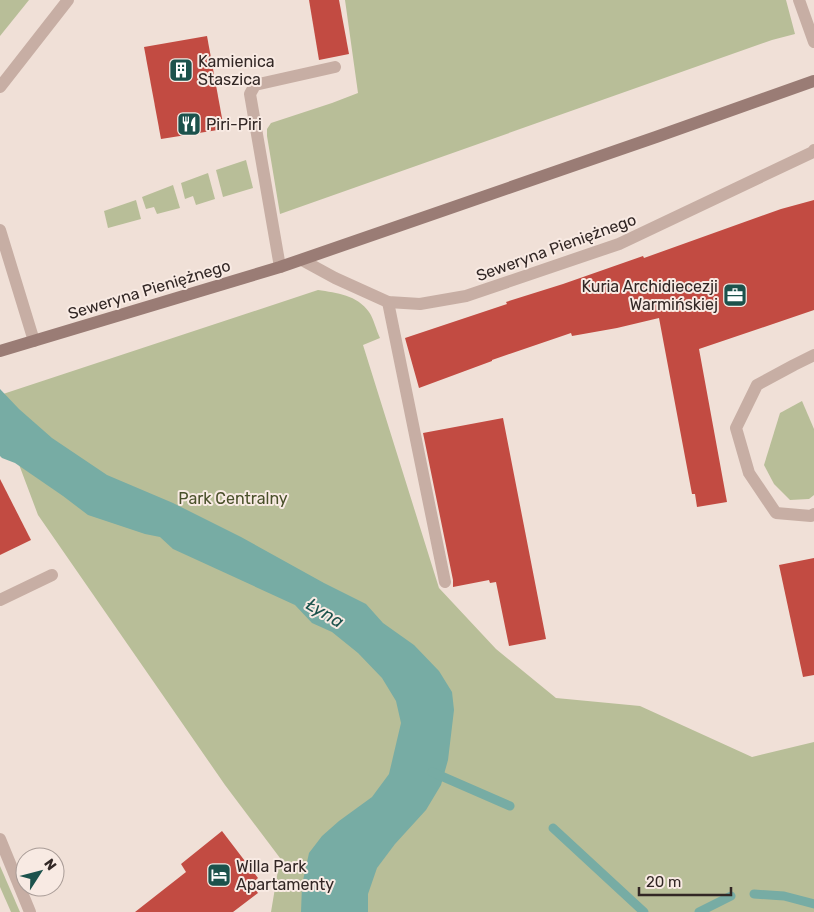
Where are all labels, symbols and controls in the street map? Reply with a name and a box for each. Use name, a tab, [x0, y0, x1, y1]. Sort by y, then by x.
place label: Kamienica Staszica	[198, 52, 275, 89]
building icon: Kamienica Staszica	[168, 57, 194, 83]
restaurant icon: Piri-Piri	[176, 111, 202, 137]
place label: Piri-Piri	[206, 115, 262, 134]
street label: Seweryna Pieniężnego	[474, 210, 639, 286]
street label: Seweryna Pieniężnego	[66, 256, 233, 324]
place label: Kuria Archidiecezji Warmińskiej	[582, 277, 718, 314]
office icon: Kuria Archidiecezji Warmińskiej	[722, 282, 748, 308]
park label: Park Centralny	[178, 489, 288, 508]
water label: Łyna	[302, 593, 348, 633]
north arrow	[15, 847, 65, 897]
text: N	[40, 856, 60, 874]
place label: Willa Park Apartamenty	[236, 857, 334, 894]
hotel icon: Willa Park Apartamenty	[206, 862, 232, 888]
scale bar	[639, 864, 732, 896]
text: 20 m	[646, 873, 681, 891]

